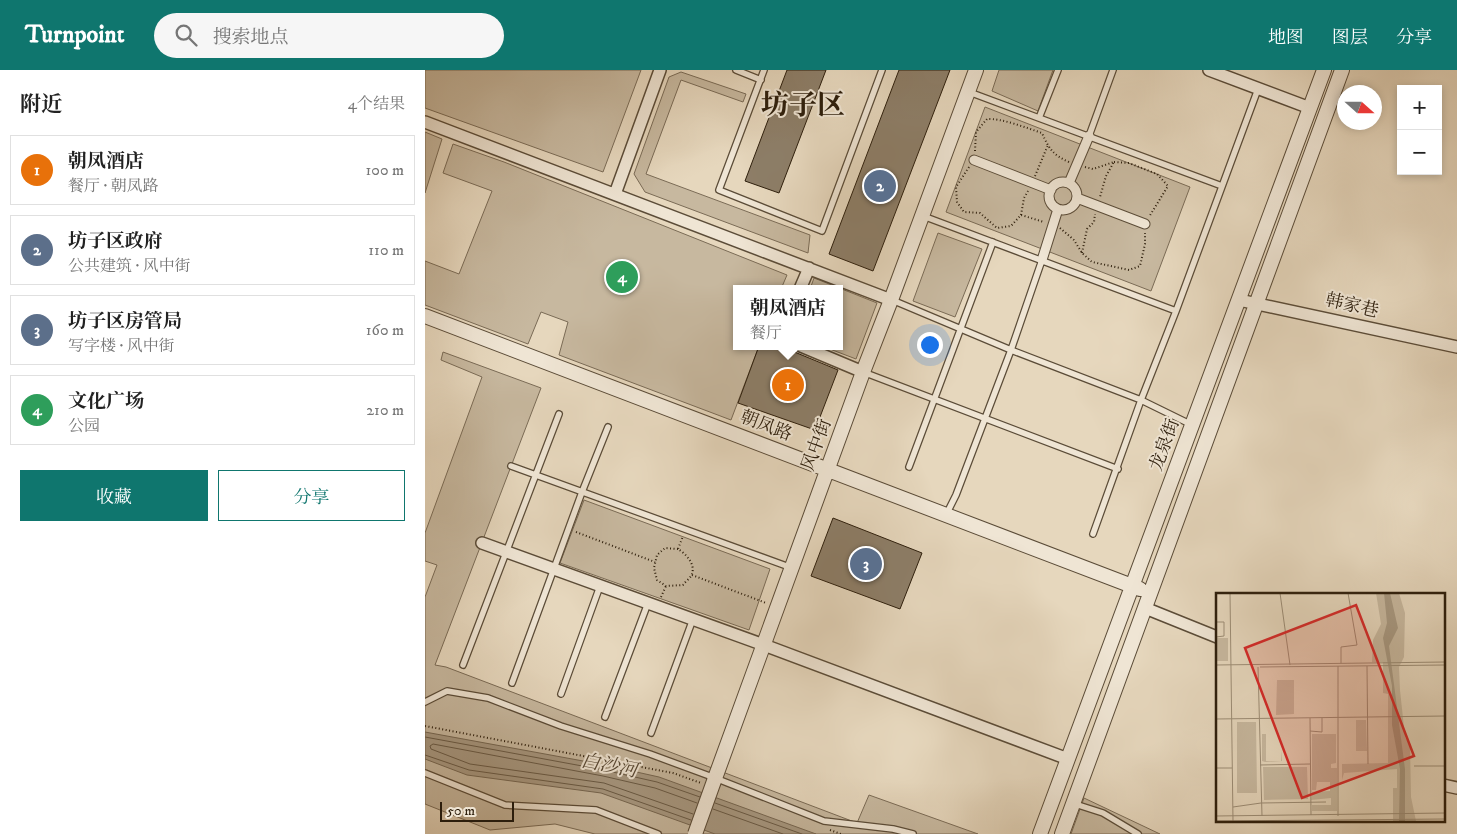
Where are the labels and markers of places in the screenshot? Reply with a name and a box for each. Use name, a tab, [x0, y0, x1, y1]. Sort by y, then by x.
pin: 2	[864, 167, 896, 205]
pin: 4	[606, 258, 638, 296]
pin: 1	[772, 366, 804, 404]
pin: 3	[850, 545, 882, 583]

